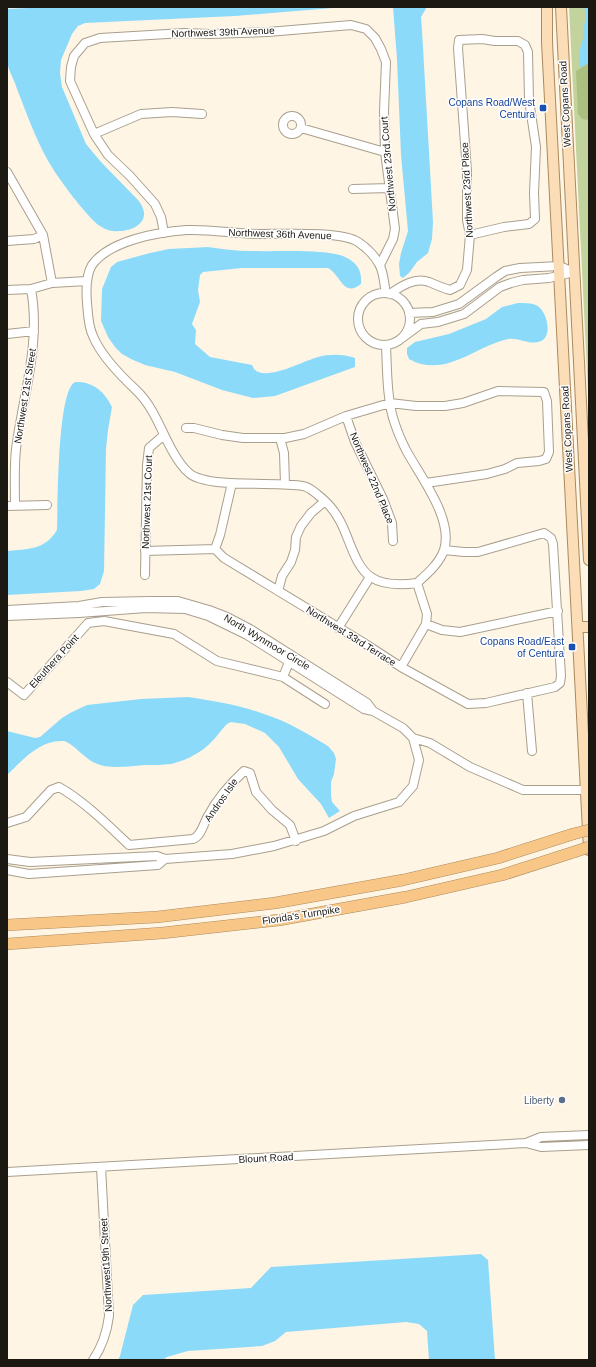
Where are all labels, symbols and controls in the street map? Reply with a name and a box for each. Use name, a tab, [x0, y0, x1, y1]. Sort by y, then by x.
street label: Northwest 39th Avenue	[171, 25, 275, 39]
street label: West Copans Road	[557, 61, 573, 147]
place label: Copans Road/West Centura	[448, 97, 535, 120]
marker: Copans Road/West Centura	[538, 103, 548, 113]
street label: Northwest 23rd Court	[378, 116, 398, 212]
street label: Northwest 23rd Place	[459, 142, 475, 238]
street label: Northwest 36th Avenue	[228, 227, 332, 241]
street label: Northwest 21st Street	[12, 347, 38, 444]
street label: West Copans Road	[559, 386, 575, 472]
street label: Northwest 22nd Place	[348, 431, 396, 526]
street label: Northwest 21st Court	[140, 455, 154, 549]
street label: Northwest 33rd Terrace	[304, 604, 398, 668]
street label: North Wynmoor Circle	[222, 612, 312, 672]
street label: Eleuthera Point	[27, 632, 81, 690]
place label: Copans Road/East of Centura	[480, 636, 564, 659]
marker: Copans Road/East of Centura	[567, 642, 577, 652]
street label: Andros Isle	[202, 776, 240, 824]
street label: Florida's Turnpike	[261, 903, 341, 927]
place label: Liberty	[524, 1095, 554, 1106]
marker: Liberty	[557, 1095, 567, 1105]
street label: Blount Road	[238, 1151, 294, 1165]
street label: Northwest19th Street	[98, 1218, 114, 1312]

